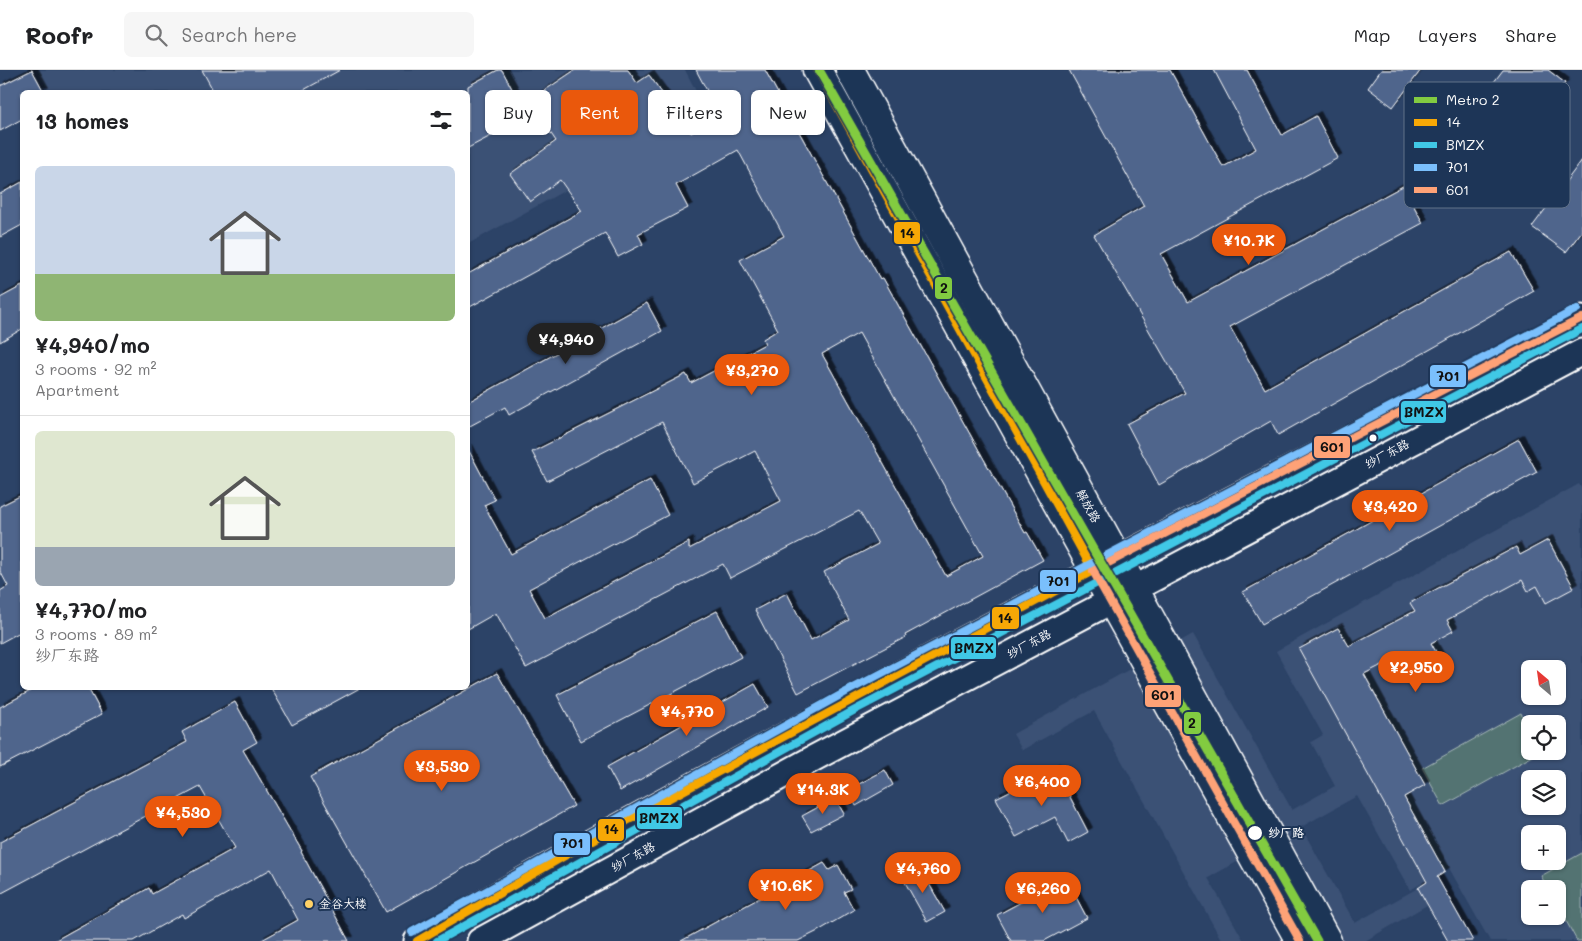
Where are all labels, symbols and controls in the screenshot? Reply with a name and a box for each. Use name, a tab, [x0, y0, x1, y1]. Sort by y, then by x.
search box	[124, 12, 474, 57]
text: Roofr	[25, 19, 94, 50]
icon: search	[142, 21, 170, 49]
text: Search here	[182, 22, 297, 47]
text: Map	[1354, 23, 1390, 47]
text: Layers	[1418, 23, 1477, 47]
text: Share	[1505, 23, 1557, 47]
legend	[1404, 82, 1570, 208]
chip: Buy	[485, 90, 551, 135]
chip: Rent	[561, 90, 638, 135]
chip: Filters	[648, 90, 741, 135]
chip: New	[751, 90, 825, 135]
text: Metro 2	[1446, 90, 1500, 109]
icon: filters	[427, 106, 455, 134]
text: 13 homes	[35, 107, 129, 134]
text: 14	[1446, 112, 1461, 131]
text: BMZX	[1446, 135, 1485, 154]
text: 701	[1446, 157, 1469, 176]
text: 601	[1446, 180, 1469, 199]
icon: home	[200, 198, 290, 288]
line badge: 14	[893, 221, 921, 245]
text: 14	[899, 223, 915, 242]
pin: ¥10.7K	[1208, 224, 1290, 266]
text: ¥10.7K	[1223, 229, 1275, 250]
line badge: 2	[934, 276, 953, 300]
text: 2	[940, 278, 948, 297]
pin: ¥4,940	[525, 322, 607, 365]
text: ¥4,940	[538, 328, 594, 349]
text: ¥4,940/mo	[35, 331, 150, 358]
pin: ¥3,270	[711, 354, 793, 396]
text: 3 rooms · 92 m²	[35, 358, 157, 379]
text: ¥3,270	[725, 359, 779, 380]
line badge: 701	[1429, 364, 1467, 388]
text: 701	[1436, 366, 1460, 385]
text: Apartment	[35, 379, 120, 400]
line badge: BMZX	[1400, 400, 1447, 424]
text: BMZX	[1404, 402, 1444, 421]
unlabelled marker	[1368, 433, 1378, 443]
line badge: 601	[1313, 435, 1351, 459]
street label: 纱厂东路	[1362, 435, 1411, 471]
text: 601	[1320, 437, 1344, 456]
icon: home	[200, 463, 290, 553]
street label: 解放路	[1073, 486, 1105, 525]
pin: ¥3,420	[1349, 490, 1431, 532]
text: ¥3,420	[1363, 495, 1417, 516]
line badge: 701	[1039, 569, 1077, 593]
text: 701	[1046, 571, 1070, 590]
text: ¥4,770/mo	[35, 596, 147, 623]
line badge: 14	[991, 606, 1020, 630]
text: 14	[997, 608, 1013, 627]
text: 3 rooms · 89 m²	[35, 623, 157, 644]
street label: 纱厂东路	[1004, 625, 1053, 661]
line badge: BMZX	[950, 636, 997, 660]
text: BMZX	[954, 638, 994, 657]
text: 纱厂东路	[35, 644, 99, 665]
pin: ¥2,950	[1375, 650, 1457, 693]
text: ¥2,950	[1389, 656, 1443, 677]
north arrow	[1521, 660, 1566, 705]
map controls	[1521, 660, 1566, 925]
line badge: 601	[1144, 684, 1182, 708]
text: 601	[1151, 685, 1175, 704]
pin: ¥4,770	[646, 694, 728, 737]
text: ¥4,770	[660, 700, 714, 721]
line badge: 2	[1183, 711, 1202, 735]
text: 2	[1188, 713, 1196, 732]
button: locate	[1521, 715, 1566, 760]
pin: ¥3,530	[401, 750, 483, 792]
text: ¥3,530	[415, 755, 469, 776]
pin: ¥6,400	[1001, 764, 1083, 807]
text: ¥6,400	[1014, 770, 1070, 791]
button: layers	[1521, 770, 1566, 815]
pin: ¥14.3K	[782, 772, 864, 815]
text: ¥14.3K	[797, 778, 849, 799]
pin: ¥4,530	[142, 796, 224, 838]
text: ¥4,530	[156, 801, 210, 822]
line badge: BMZX	[636, 806, 683, 830]
text: BMZX	[639, 808, 679, 827]
line badge: 14	[597, 818, 625, 842]
text: 14	[603, 819, 619, 838]
marker: 纱厂路	[1246, 824, 1264, 842]
place label: 纱厂路	[1268, 824, 1304, 840]
button: +	[1521, 825, 1566, 870]
line badge: 701	[553, 832, 591, 856]
text: 701	[560, 833, 584, 852]
street label: 纱厂东路	[608, 837, 657, 875]
pin: ¥4,760	[882, 852, 964, 894]
text: ¥4,760	[896, 857, 950, 878]
pin: ¥10.6K	[745, 868, 827, 911]
pin: ¥6,260	[1002, 872, 1084, 914]
text: ¥10.6K	[760, 874, 813, 895]
text: ¥6,260	[1016, 877, 1070, 898]
button: −	[1521, 880, 1566, 925]
place label: 金谷大楼	[319, 895, 367, 911]
marker: 金谷大楼	[303, 898, 315, 910]

